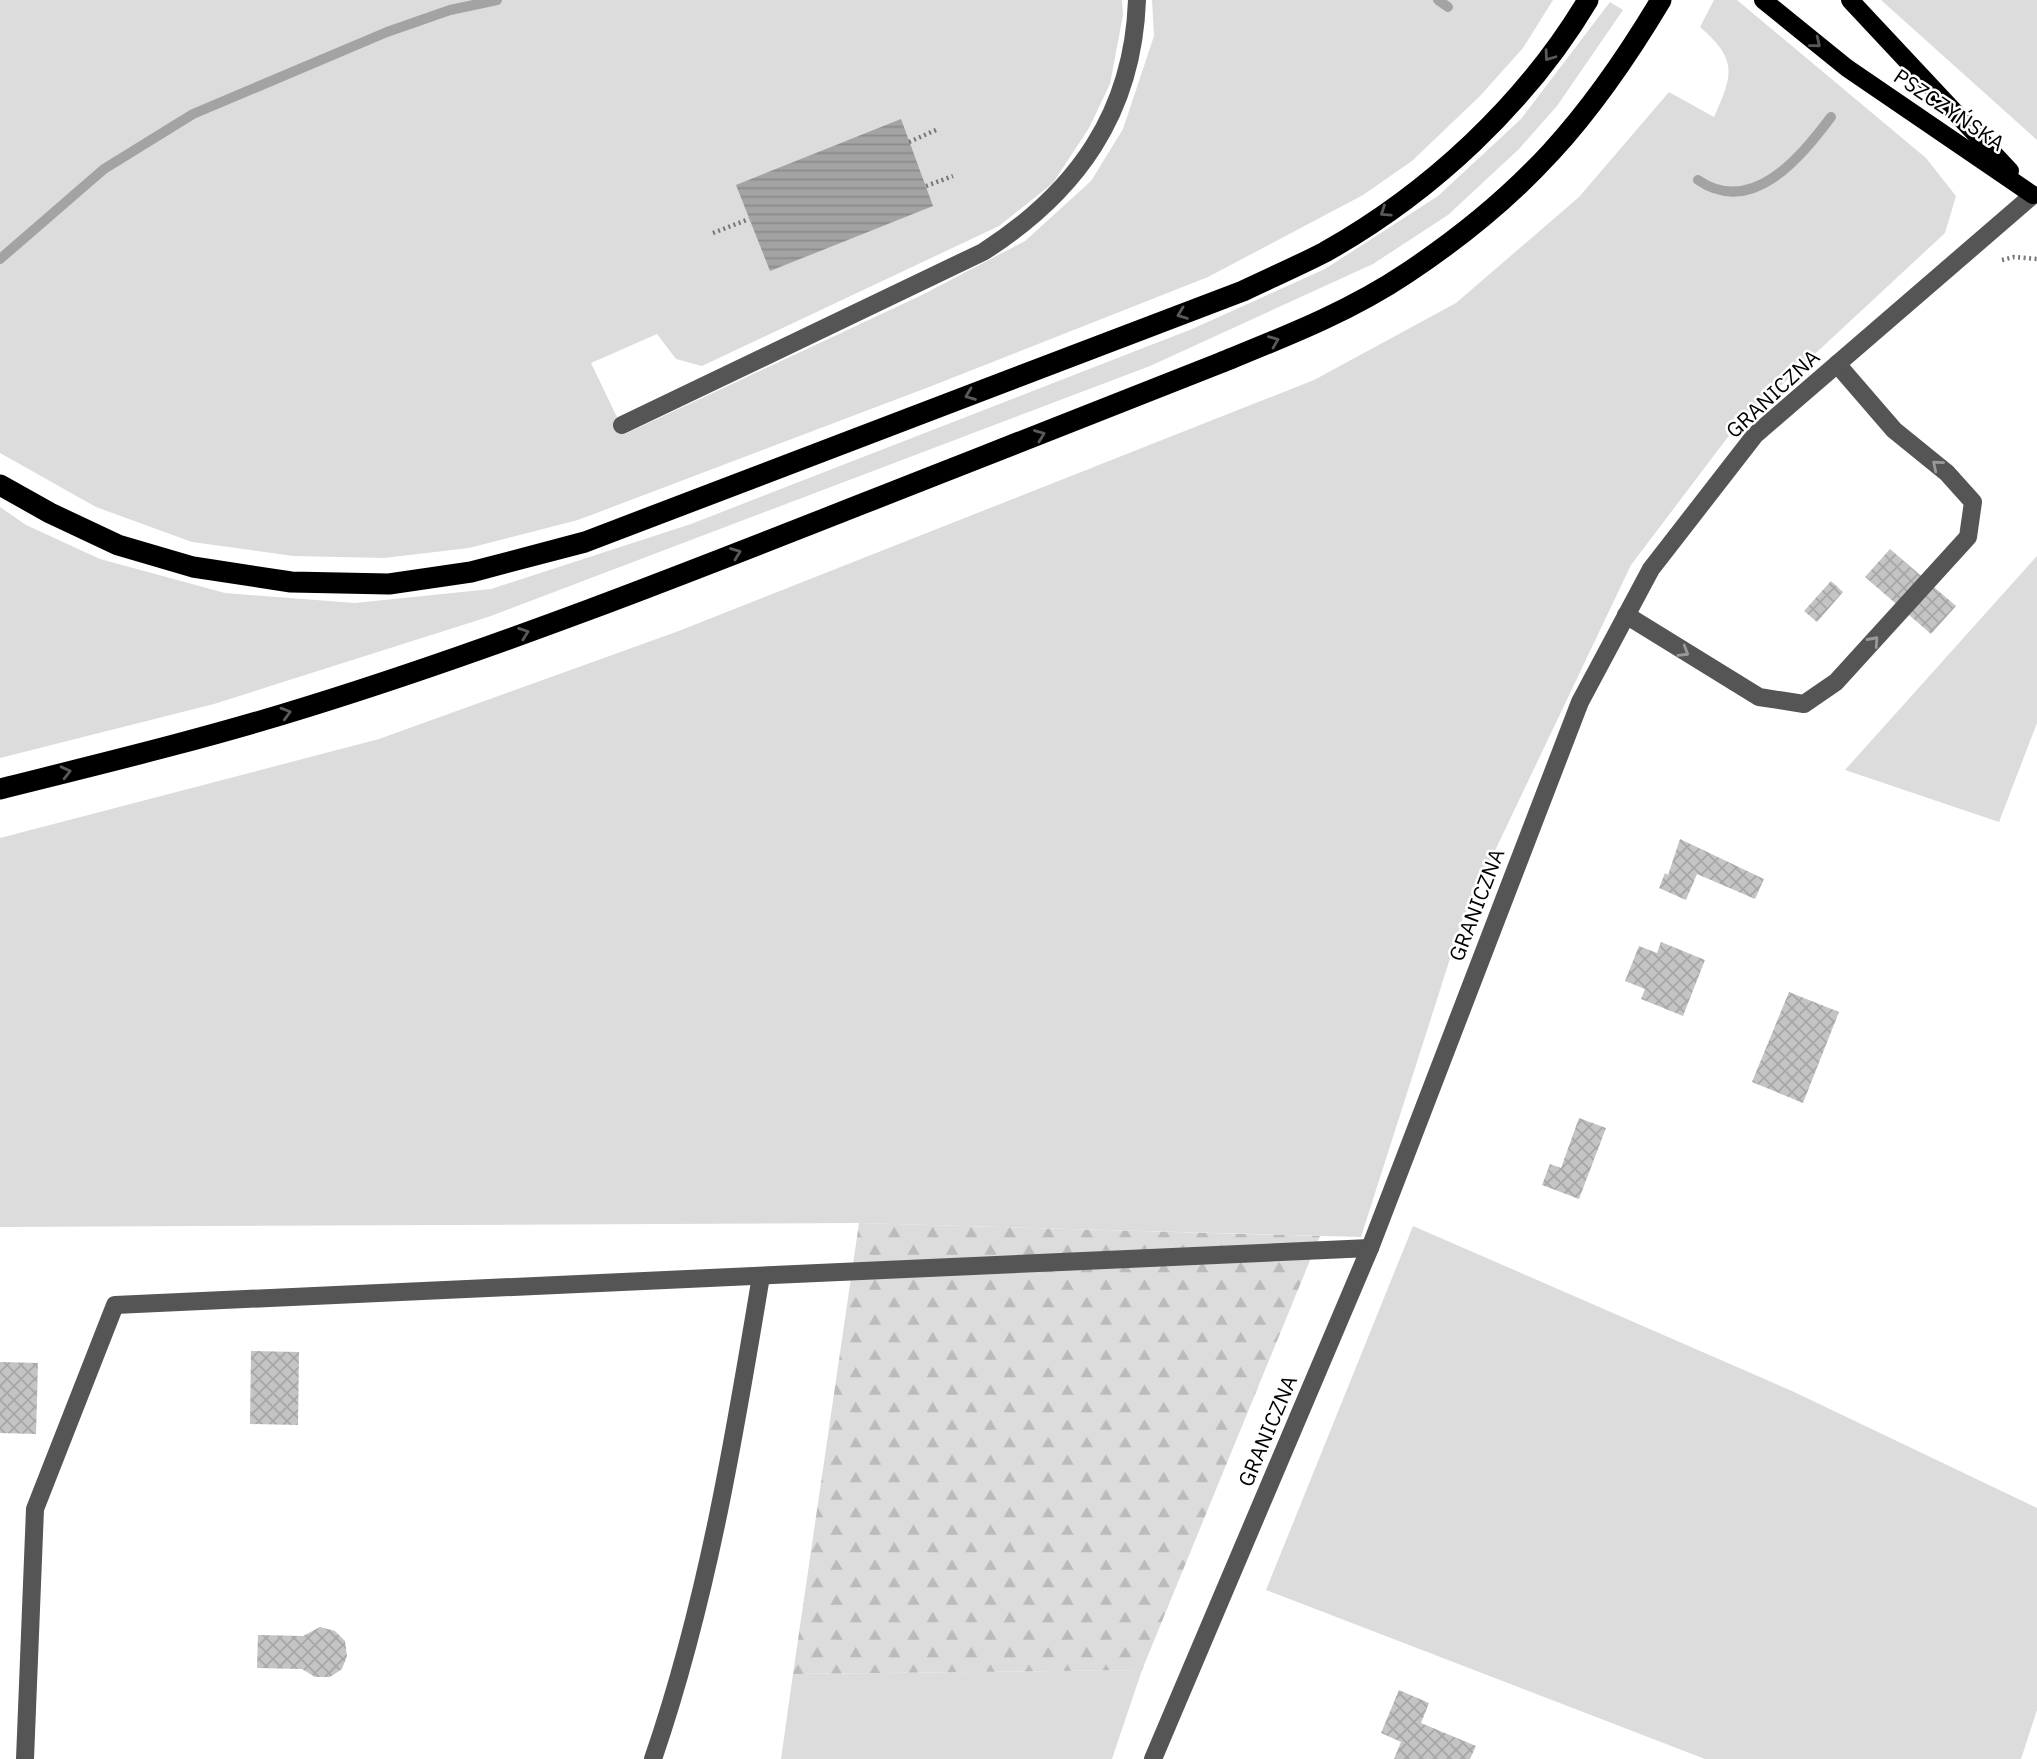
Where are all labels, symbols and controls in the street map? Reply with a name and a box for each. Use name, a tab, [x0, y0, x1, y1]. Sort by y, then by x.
one-way arrow	[1808, 35, 1820, 48]
one-way arrow	[1545, 48, 1557, 61]
street label: PSZCZYŃSKA	[1889, 62, 2011, 157]
one-way arrow	[1379, 203, 1392, 216]
one-way arrow	[1177, 305, 1189, 319]
one-way arrow	[1266, 335, 1279, 349]
street label: GRANICZNA	[1720, 343, 1825, 444]
one-way arrow	[964, 387, 976, 401]
one-way arrow	[1033, 429, 1045, 443]
one-way arrow	[1933, 461, 1946, 473]
one-way arrow	[730, 547, 742, 561]
one-way arrow	[517, 627, 529, 641]
one-way arrow	[1865, 636, 1878, 649]
one-way arrow	[1676, 643, 1689, 656]
one-way arrow	[280, 707, 292, 721]
one-way arrow	[60, 766, 72, 780]
street label: GRANICZNA	[1442, 844, 1510, 965]
street label: GRANICZNA	[1231, 1371, 1303, 1491]

